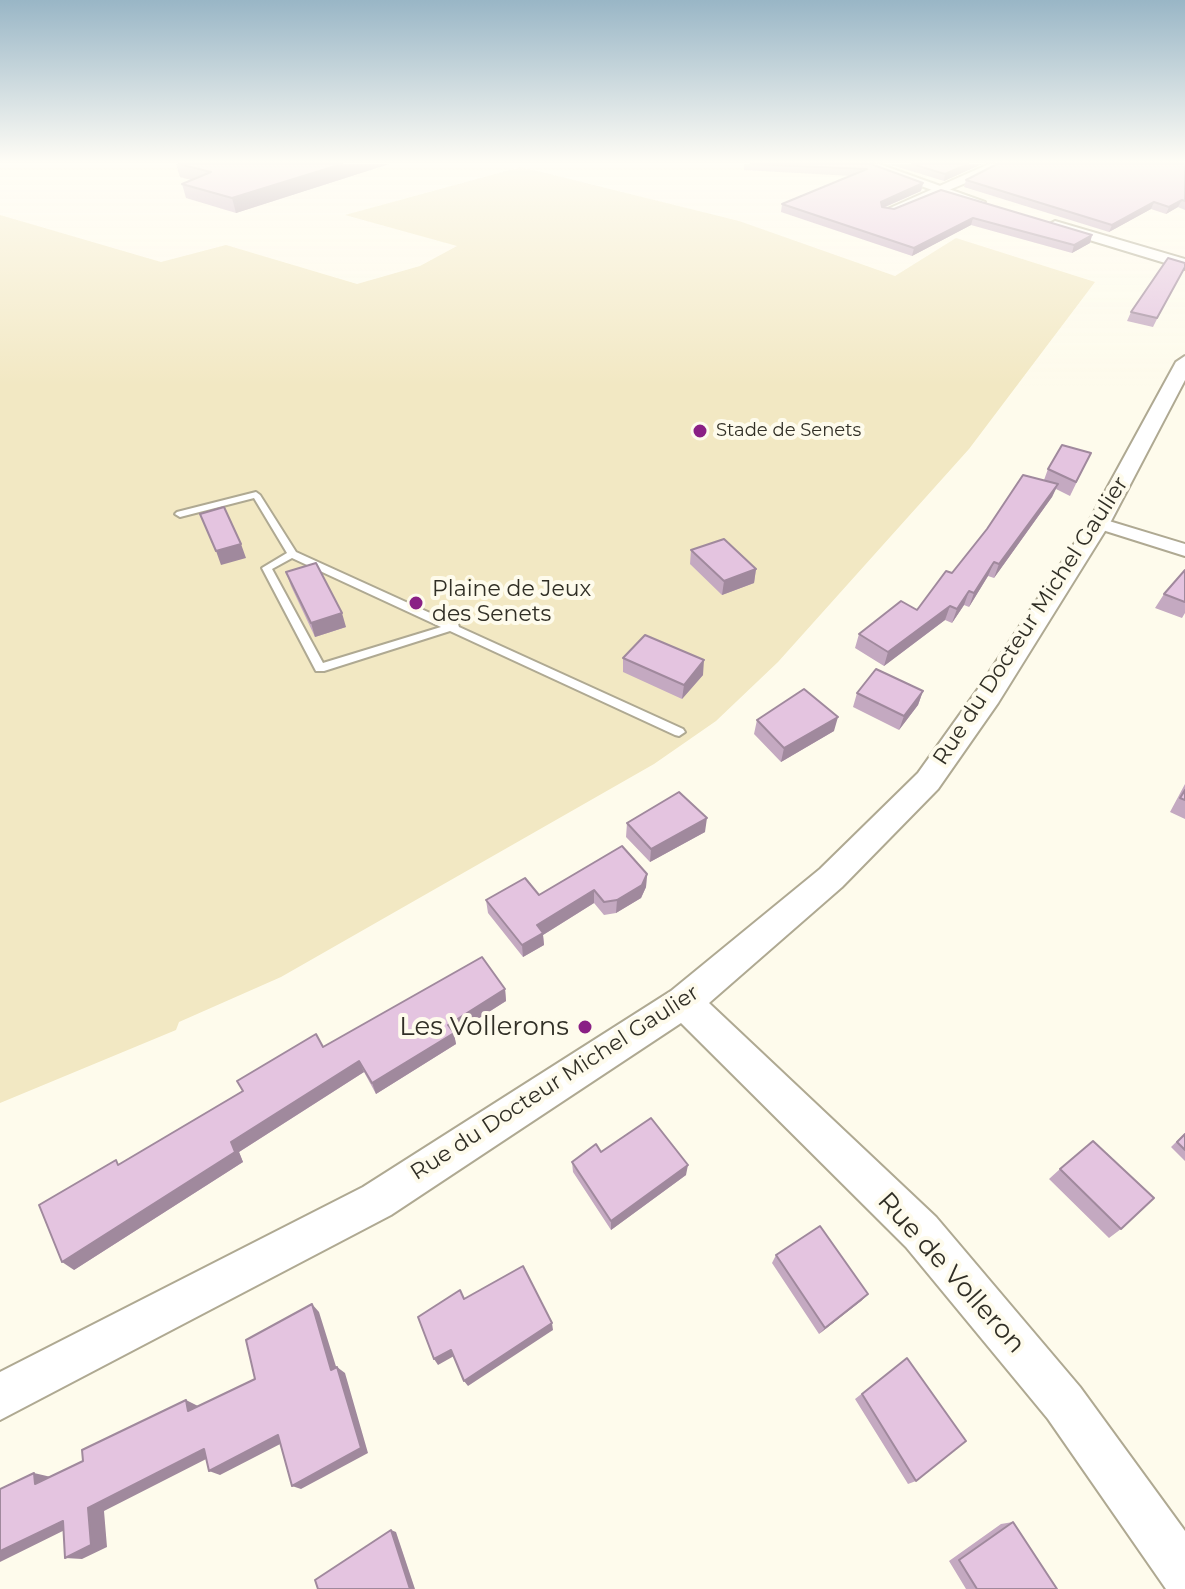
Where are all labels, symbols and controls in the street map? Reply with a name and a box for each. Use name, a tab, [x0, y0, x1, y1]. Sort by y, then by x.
place label: Stade de Senets	[716, 420, 861, 442]
marker: Stade de Senets	[691, 422, 709, 440]
street label: Rue du Docteur Michel Gaulier	[928, 472, 1134, 770]
place label: Plaine de Jeux des Senets	[432, 577, 591, 628]
marker: Plaine de Jeux des Senets	[407, 594, 425, 612]
street label: Rue du Docteur Michel Gaulier	[406, 980, 704, 1186]
place label: Les Vollerons	[399, 1011, 569, 1043]
marker: Les Vollerons	[576, 1018, 594, 1036]
street label: Rue de Volleron	[871, 1186, 1031, 1360]

